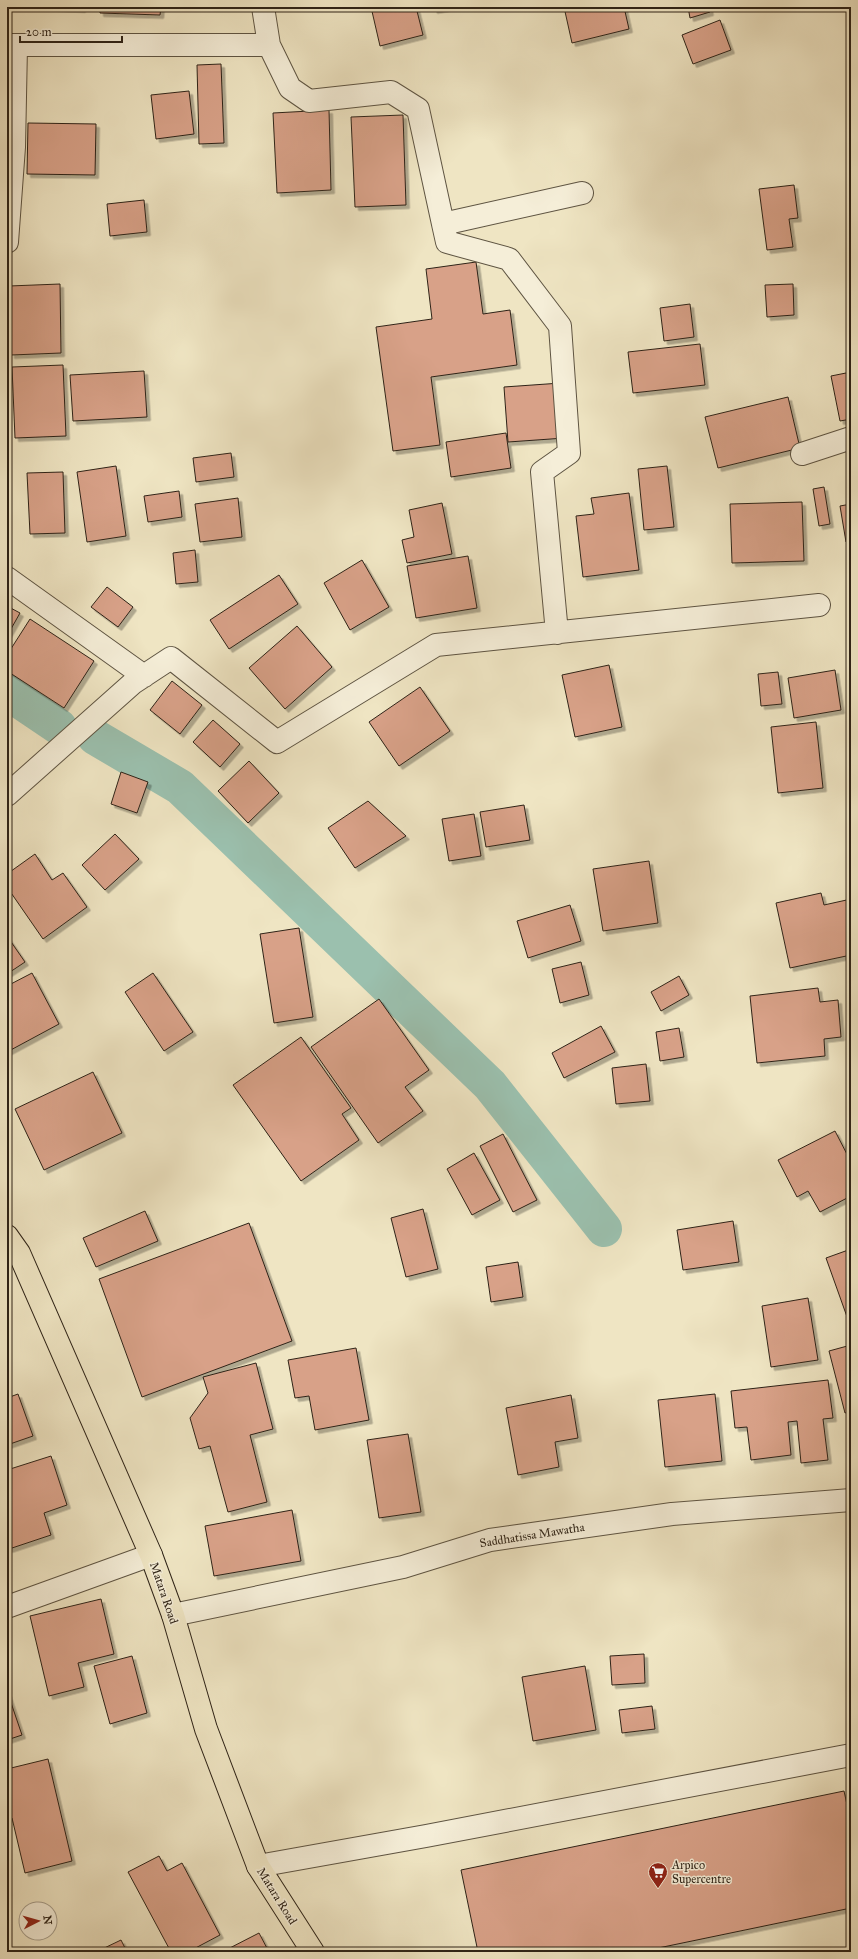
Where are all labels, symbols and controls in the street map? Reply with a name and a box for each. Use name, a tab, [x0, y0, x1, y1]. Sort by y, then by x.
scale bar	[20, 18, 122, 44]
text: 20 m	[26, 25, 52, 39]
street label: Saddhatissa Mawatha	[479, 1520, 586, 1550]
street label: Matara Road	[147, 1560, 181, 1626]
place label: Arpico Supercentre	[671, 1858, 731, 1886]
supermarket icon: Arpico Supercentre	[647, 1861, 669, 1889]
street label: Matara Road	[254, 1865, 300, 1927]
north arrow	[18, 1901, 58, 1941]
text: N	[40, 1915, 54, 1926]

